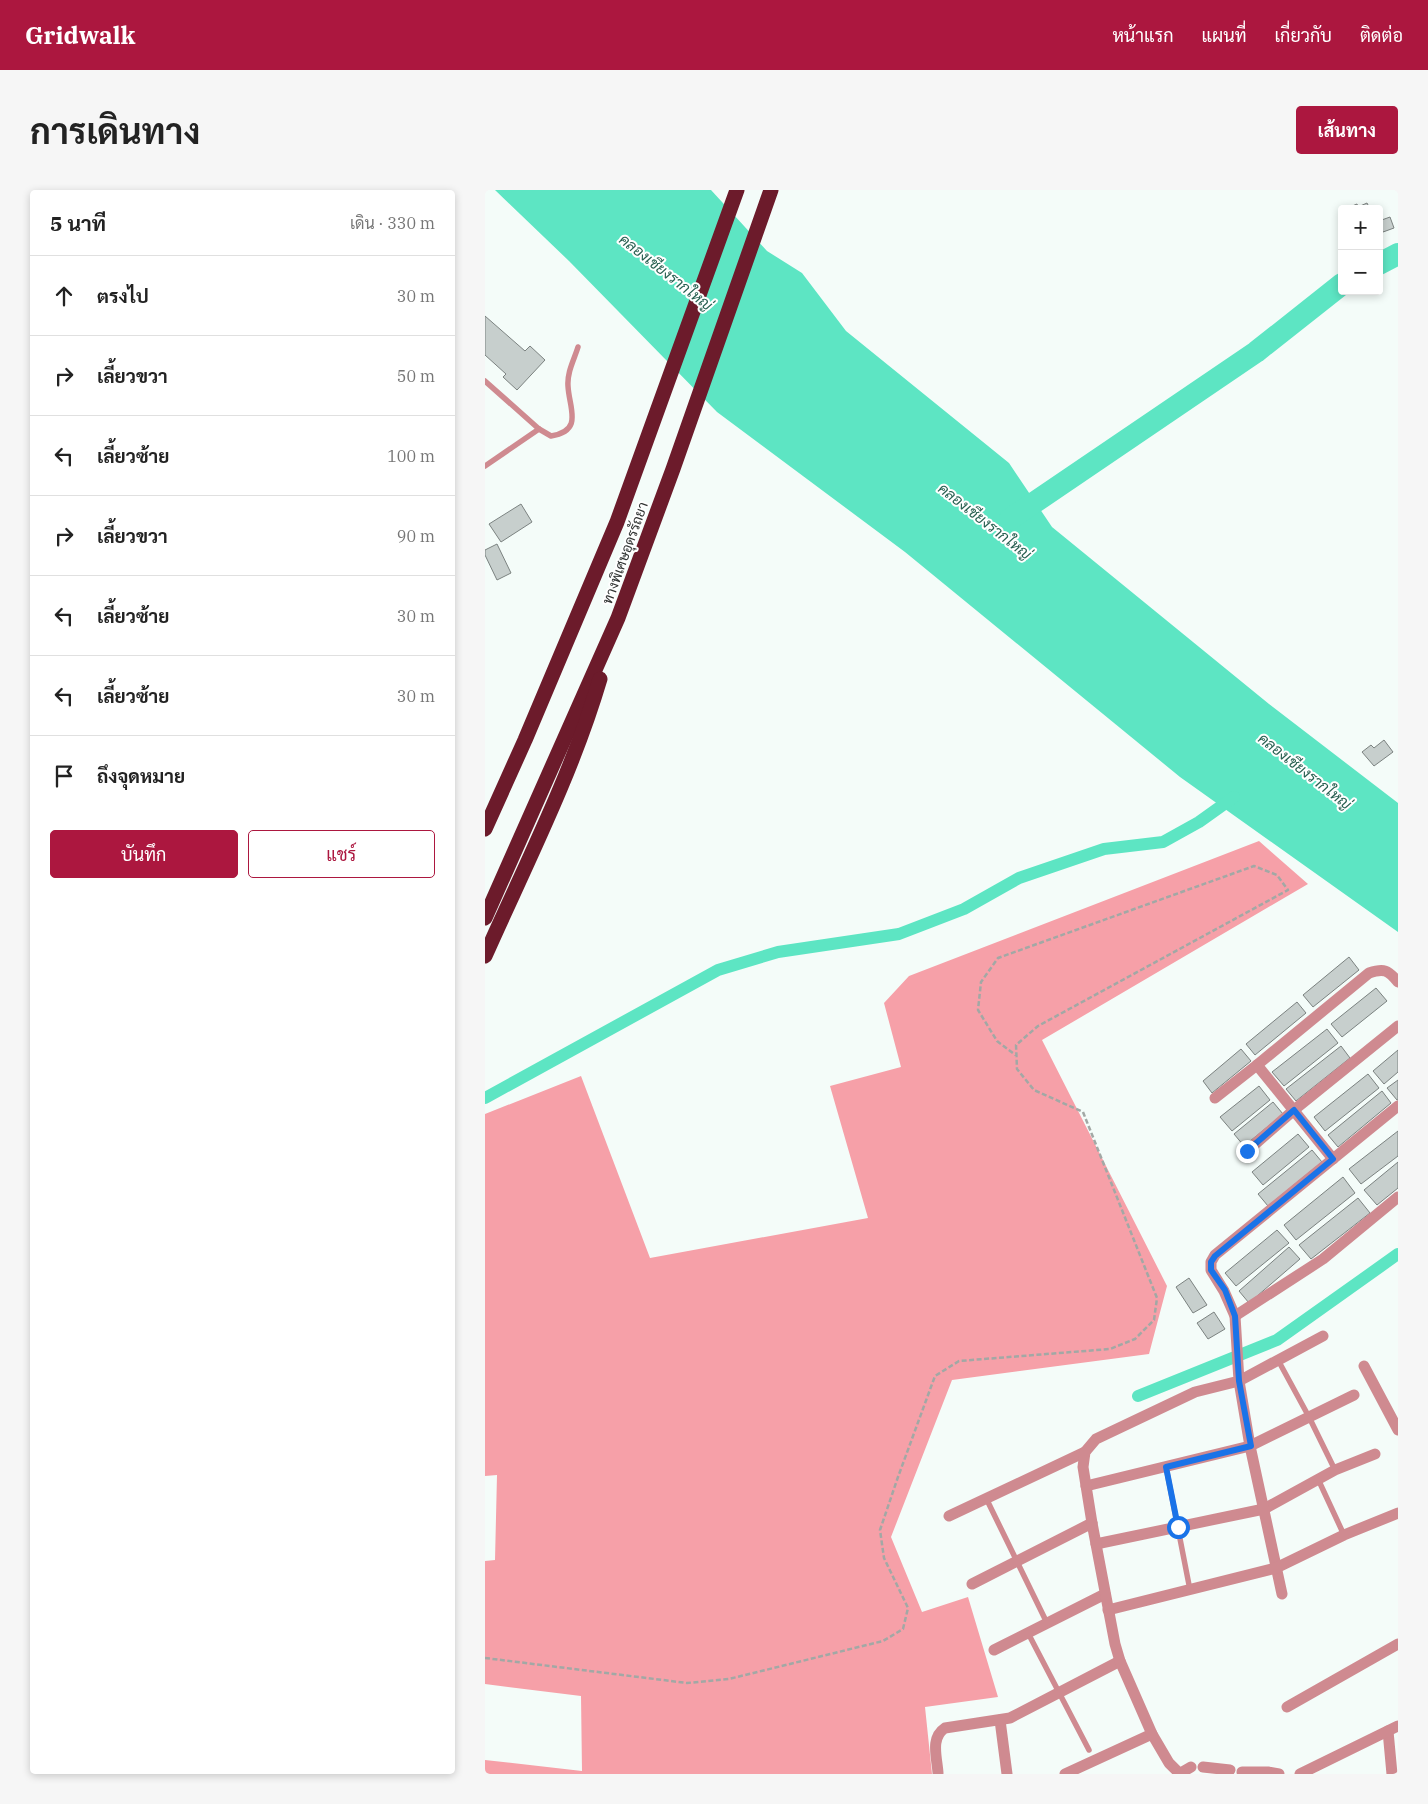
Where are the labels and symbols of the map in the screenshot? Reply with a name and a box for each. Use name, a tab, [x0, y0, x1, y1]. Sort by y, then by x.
water label: คลองเชียงรากใหญ่	[615, 230, 717, 315]
water label: คลองเชียงรากใหญ่	[934, 479, 1036, 564]
street label: ทางพิเศษอุดรรัถยา	[598, 499, 653, 607]
water label: คลองเชียงรากใหญ่	[1254, 729, 1356, 814]
route end	[1236, 1140, 1259, 1163]
route start	[1167, 1516, 1190, 1539]

